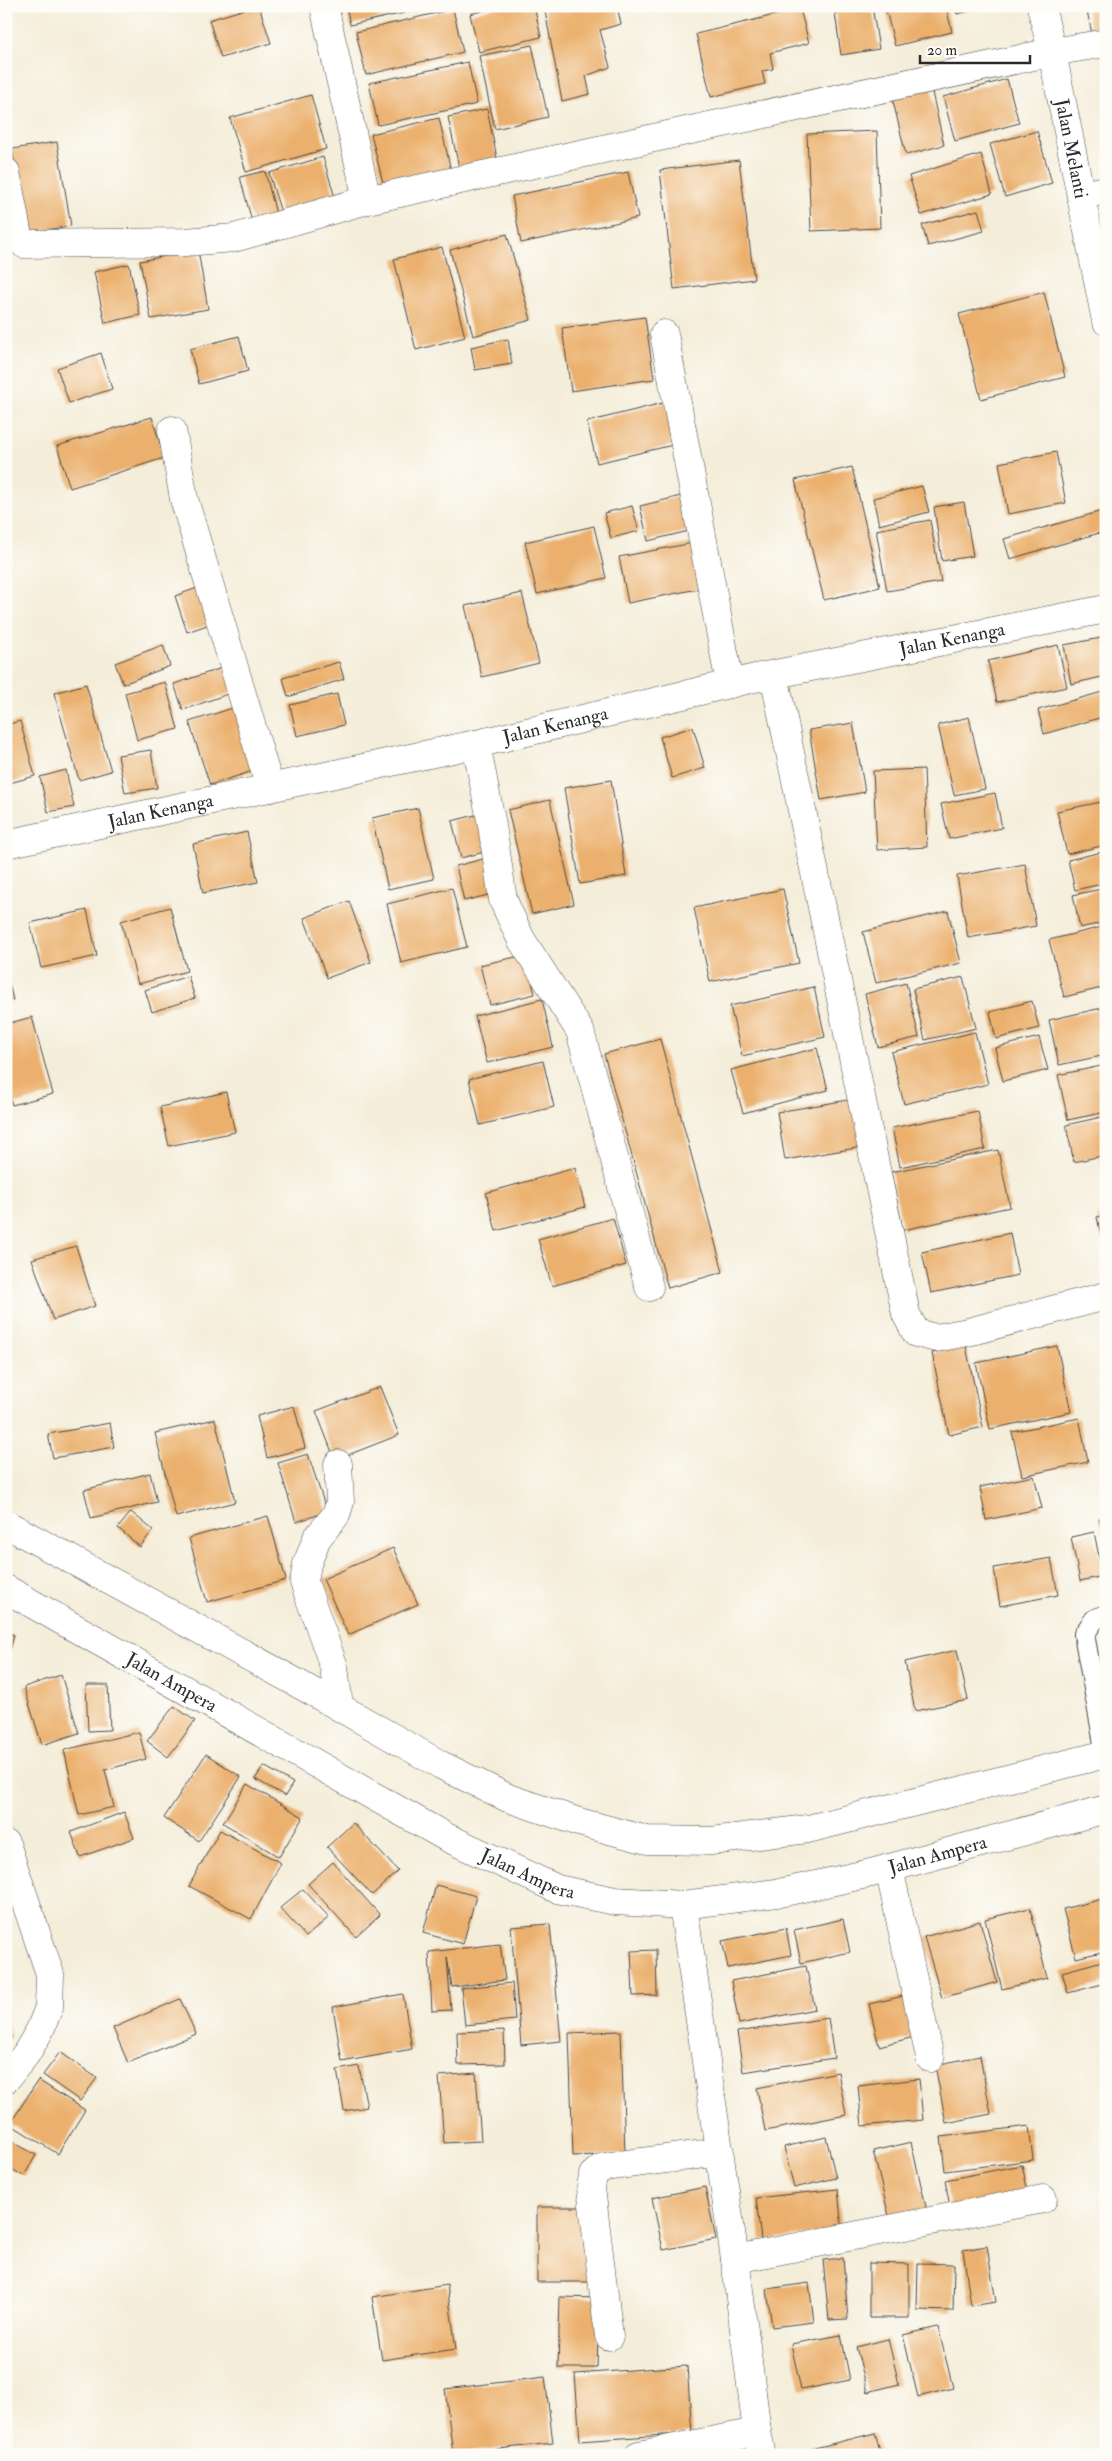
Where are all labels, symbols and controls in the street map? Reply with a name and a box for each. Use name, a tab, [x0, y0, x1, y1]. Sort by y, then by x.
scale bar	[920, 32, 1030, 64]
text: 20 m	[927, 41, 957, 60]
street label: Jalan Melanti	[1050, 96, 1093, 201]
street label: Jalan Kenanga	[896, 617, 1007, 662]
street label: Jalan Kenanga	[499, 701, 610, 749]
street label: Jalan Kenanga	[105, 788, 216, 834]
street label: Jalan Ampera	[121, 1647, 221, 1718]
street label: Jalan Ampera	[885, 1830, 990, 1880]
street label: Jalan Ampera	[476, 1842, 577, 1904]

